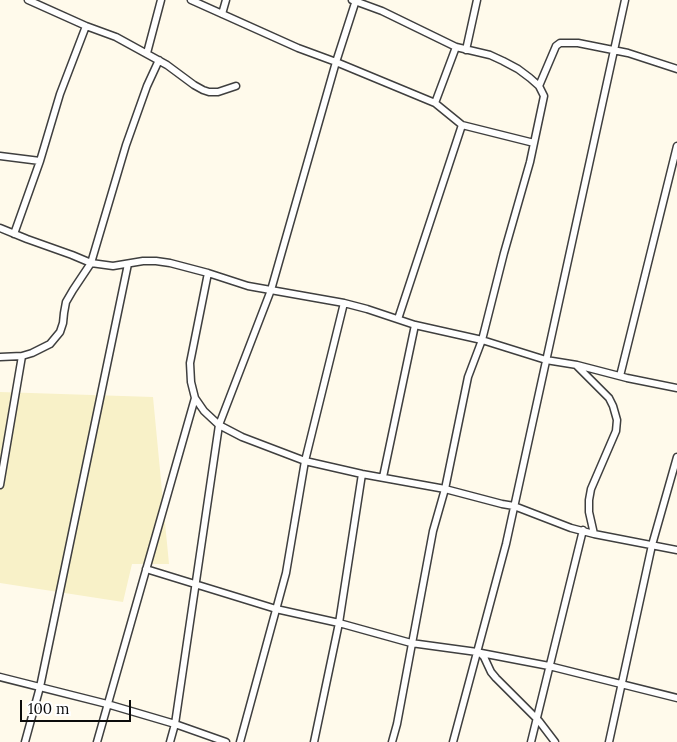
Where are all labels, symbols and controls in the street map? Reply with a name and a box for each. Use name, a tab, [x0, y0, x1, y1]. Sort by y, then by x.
scale bar	[22, 690, 134, 722]
text: 100 m	[28, 699, 69, 718]

